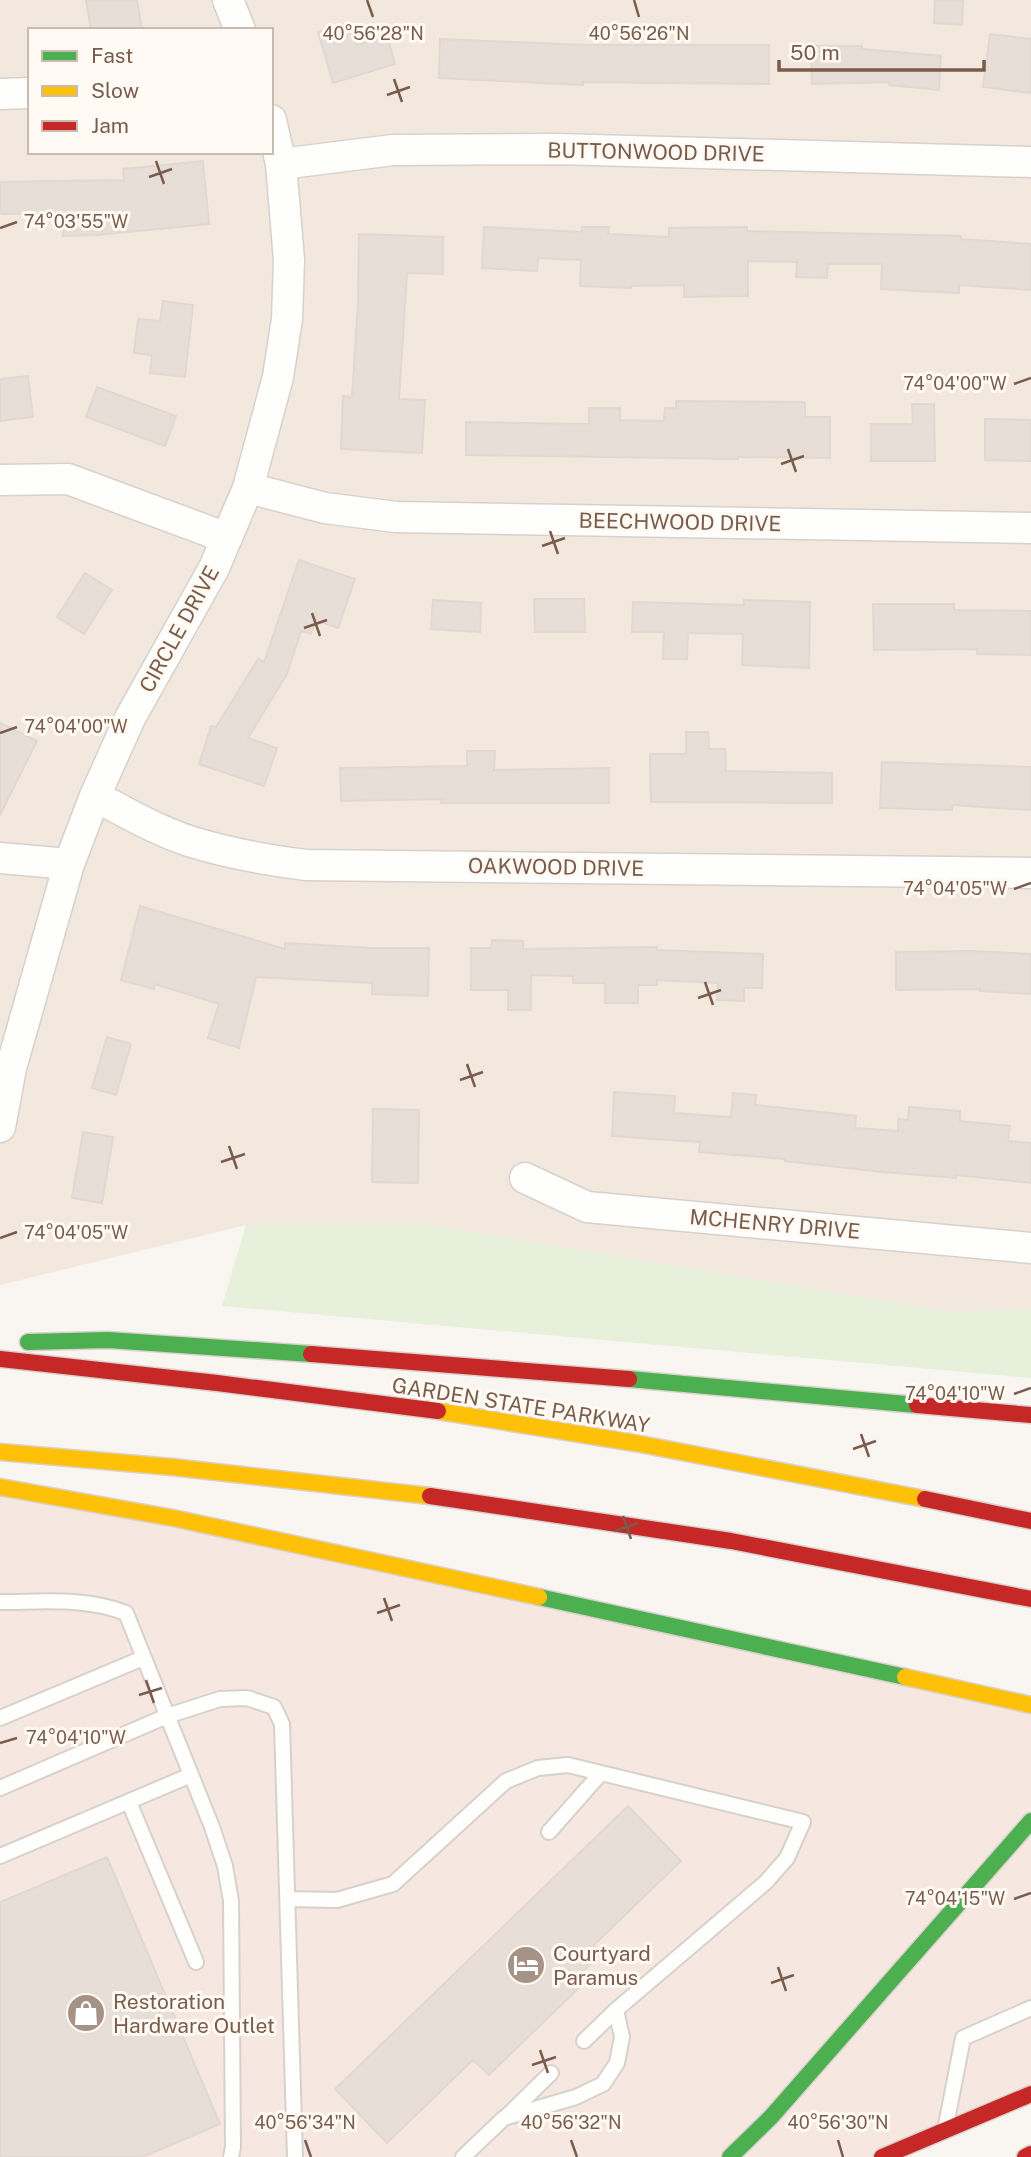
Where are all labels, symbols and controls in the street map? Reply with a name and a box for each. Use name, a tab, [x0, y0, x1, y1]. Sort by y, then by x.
text: 40°56'28"N	[322, 23, 424, 44]
text: 40°56'26"N	[588, 23, 690, 44]
legend	[28, 28, 273, 154]
scale bar	[779, 28, 984, 72]
text: 50 m	[790, 40, 840, 65]
text: Fast	[91, 43, 133, 68]
text: Slow	[91, 78, 139, 103]
text: Jam	[91, 113, 129, 138]
street label: BUTTONWOOD DRIVE	[547, 138, 765, 166]
text: 74°03'55"W	[24, 211, 128, 232]
text: 74°04'00"W	[903, 373, 1007, 394]
street label: BEECHWOOD DRIVE	[578, 508, 782, 536]
street label: CIRCLE DRIVE	[134, 561, 224, 697]
text: 74°04'00"W	[24, 716, 128, 737]
street label: OAKWOOD DRIVE	[468, 853, 644, 881]
text: 74°04'05"W	[903, 878, 1007, 899]
street label: MCHENRY DRIVE	[688, 1204, 862, 1244]
text: 74°04'05"W	[24, 1222, 128, 1243]
street label: GARDEN STATE PARKWAY	[390, 1372, 652, 1438]
text: 74°04'10"W	[905, 1383, 1005, 1404]
text: 74°04'10"W	[26, 1727, 126, 1748]
text: 74°04'15"W	[905, 1888, 1005, 1909]
place label: Courtyard Paramus	[553, 1941, 651, 1990]
hotel icon: Courtyard Paramus	[505, 1944, 547, 1986]
place label: Restoration Hardware Outlet	[113, 1989, 275, 2038]
shop icon: Restoration Hardware Outlet	[65, 1992, 107, 2034]
text: 40°56'34"N	[254, 2112, 356, 2133]
text: 40°56'32"N	[520, 2112, 622, 2133]
text: 40°56'30"N	[787, 2112, 889, 2133]

